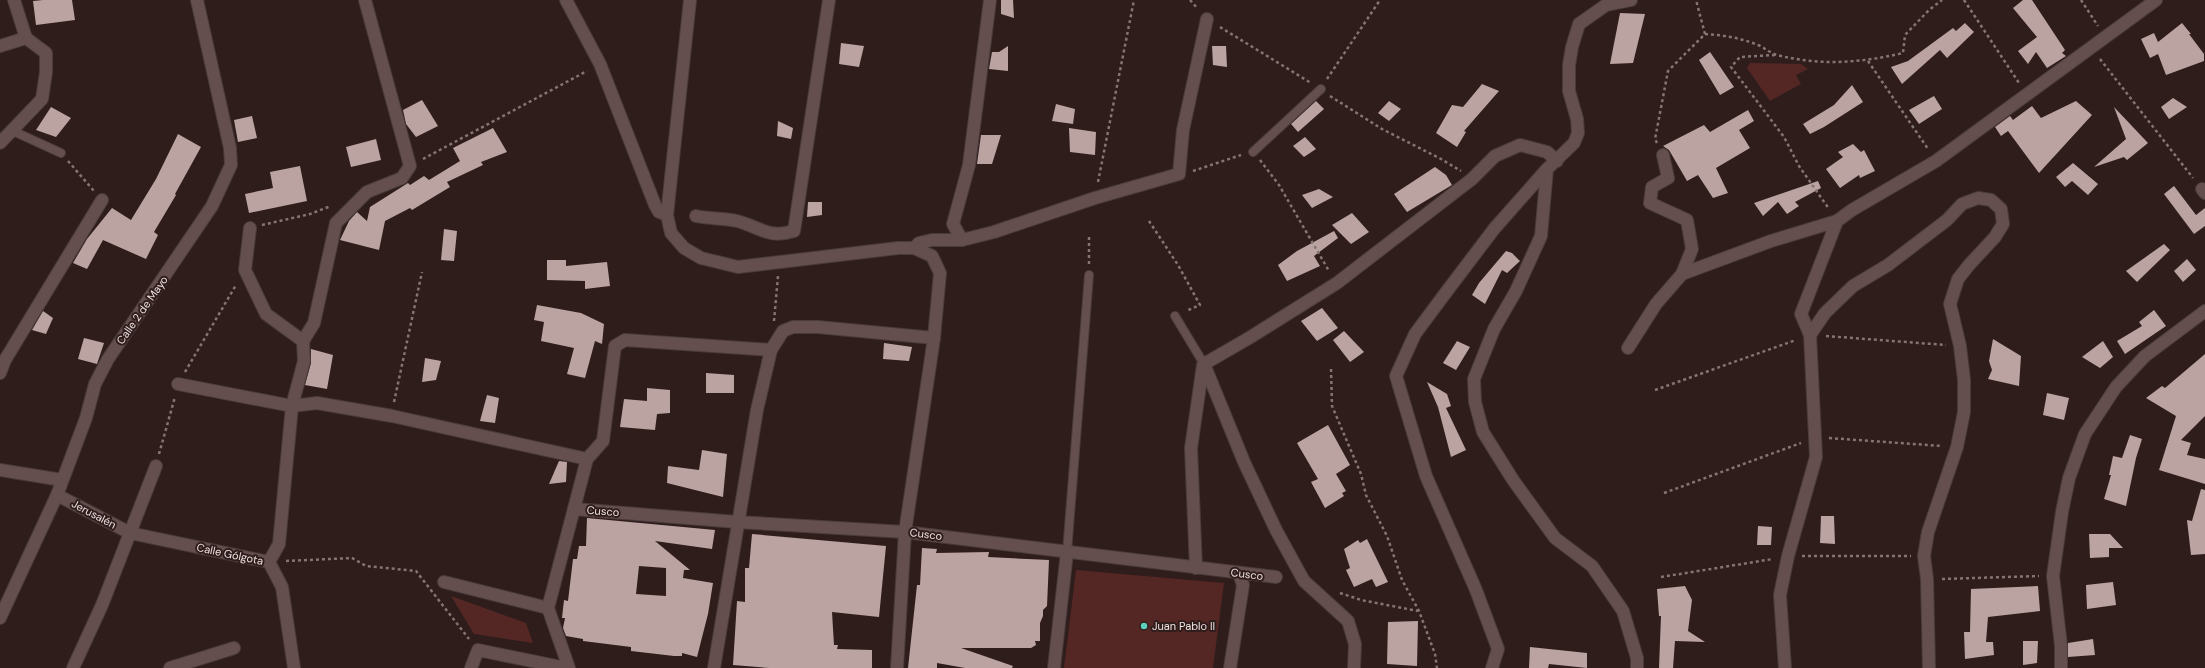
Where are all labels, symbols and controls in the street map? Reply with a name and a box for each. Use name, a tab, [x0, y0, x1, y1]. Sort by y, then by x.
street label: Calle 2 de Mayo	[113, 273, 171, 347]
street label: Jerusalén	[69, 496, 119, 532]
street label: Cusco	[586, 503, 620, 519]
street label: Cusco	[909, 525, 943, 543]
street label: Calle Gólgota	[195, 540, 265, 568]
street label: Cusco	[1230, 565, 1264, 583]
place label: Juan Pablo II	[1152, 619, 1215, 633]
marker: Juan Pablo II	[1139, 621, 1149, 631]

